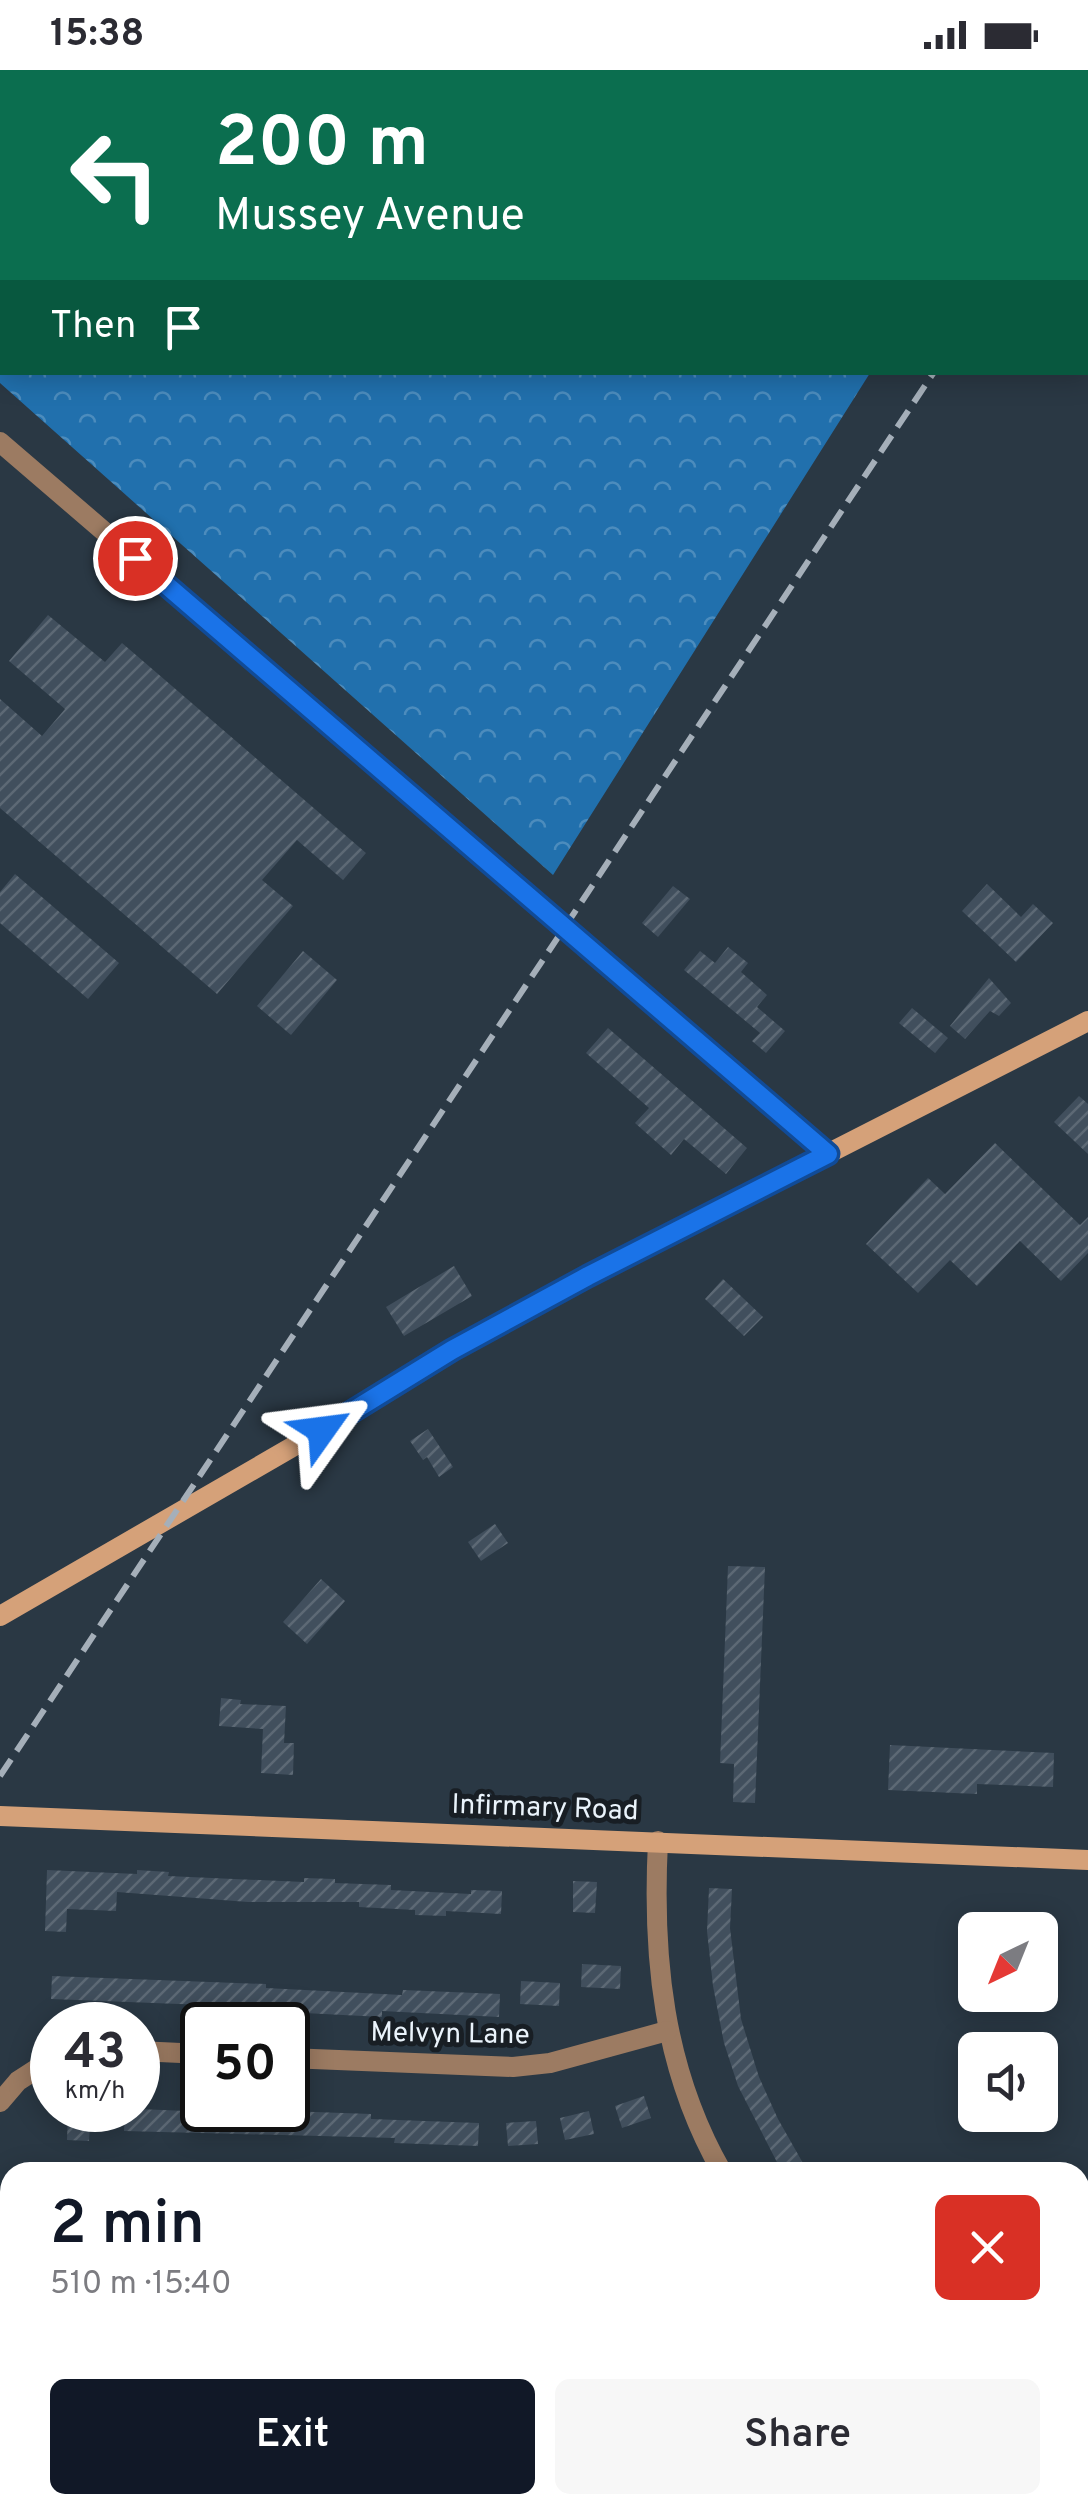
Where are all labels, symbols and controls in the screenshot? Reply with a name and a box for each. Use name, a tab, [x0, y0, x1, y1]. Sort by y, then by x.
text: 15:38	[50, 11, 144, 60]
text: 200 m	[215, 102, 429, 191]
icon: left	[50, 110, 180, 240]
text: Mussey Avenue	[215, 189, 525, 246]
icon: arrive	[156, 300, 211, 355]
text: Then	[50, 303, 136, 352]
pin	[93, 516, 178, 601]
icon: arrive	[108, 531, 163, 586]
position arrow	[270, 1378, 374, 1482]
street label: Infirmary Road	[451, 1788, 639, 1830]
north arrow	[958, 1912, 1058, 2012]
map controls	[958, 1912, 1058, 2132]
speed limit sign: 50	[180, 2002, 310, 2132]
street label: Melvyn Lane	[370, 2016, 530, 2054]
text: 43	[64, 2023, 126, 2086]
button: sound	[958, 2032, 1058, 2132]
text: km/h	[65, 2076, 125, 2108]
text: 2 min	[50, 2189, 205, 2265]
button: close	[935, 2195, 1040, 2300]
text: 510 m · 15:40	[50, 2265, 231, 2305]
button: Exit	[50, 2379, 535, 2494]
button: Share	[555, 2379, 1040, 2494]

